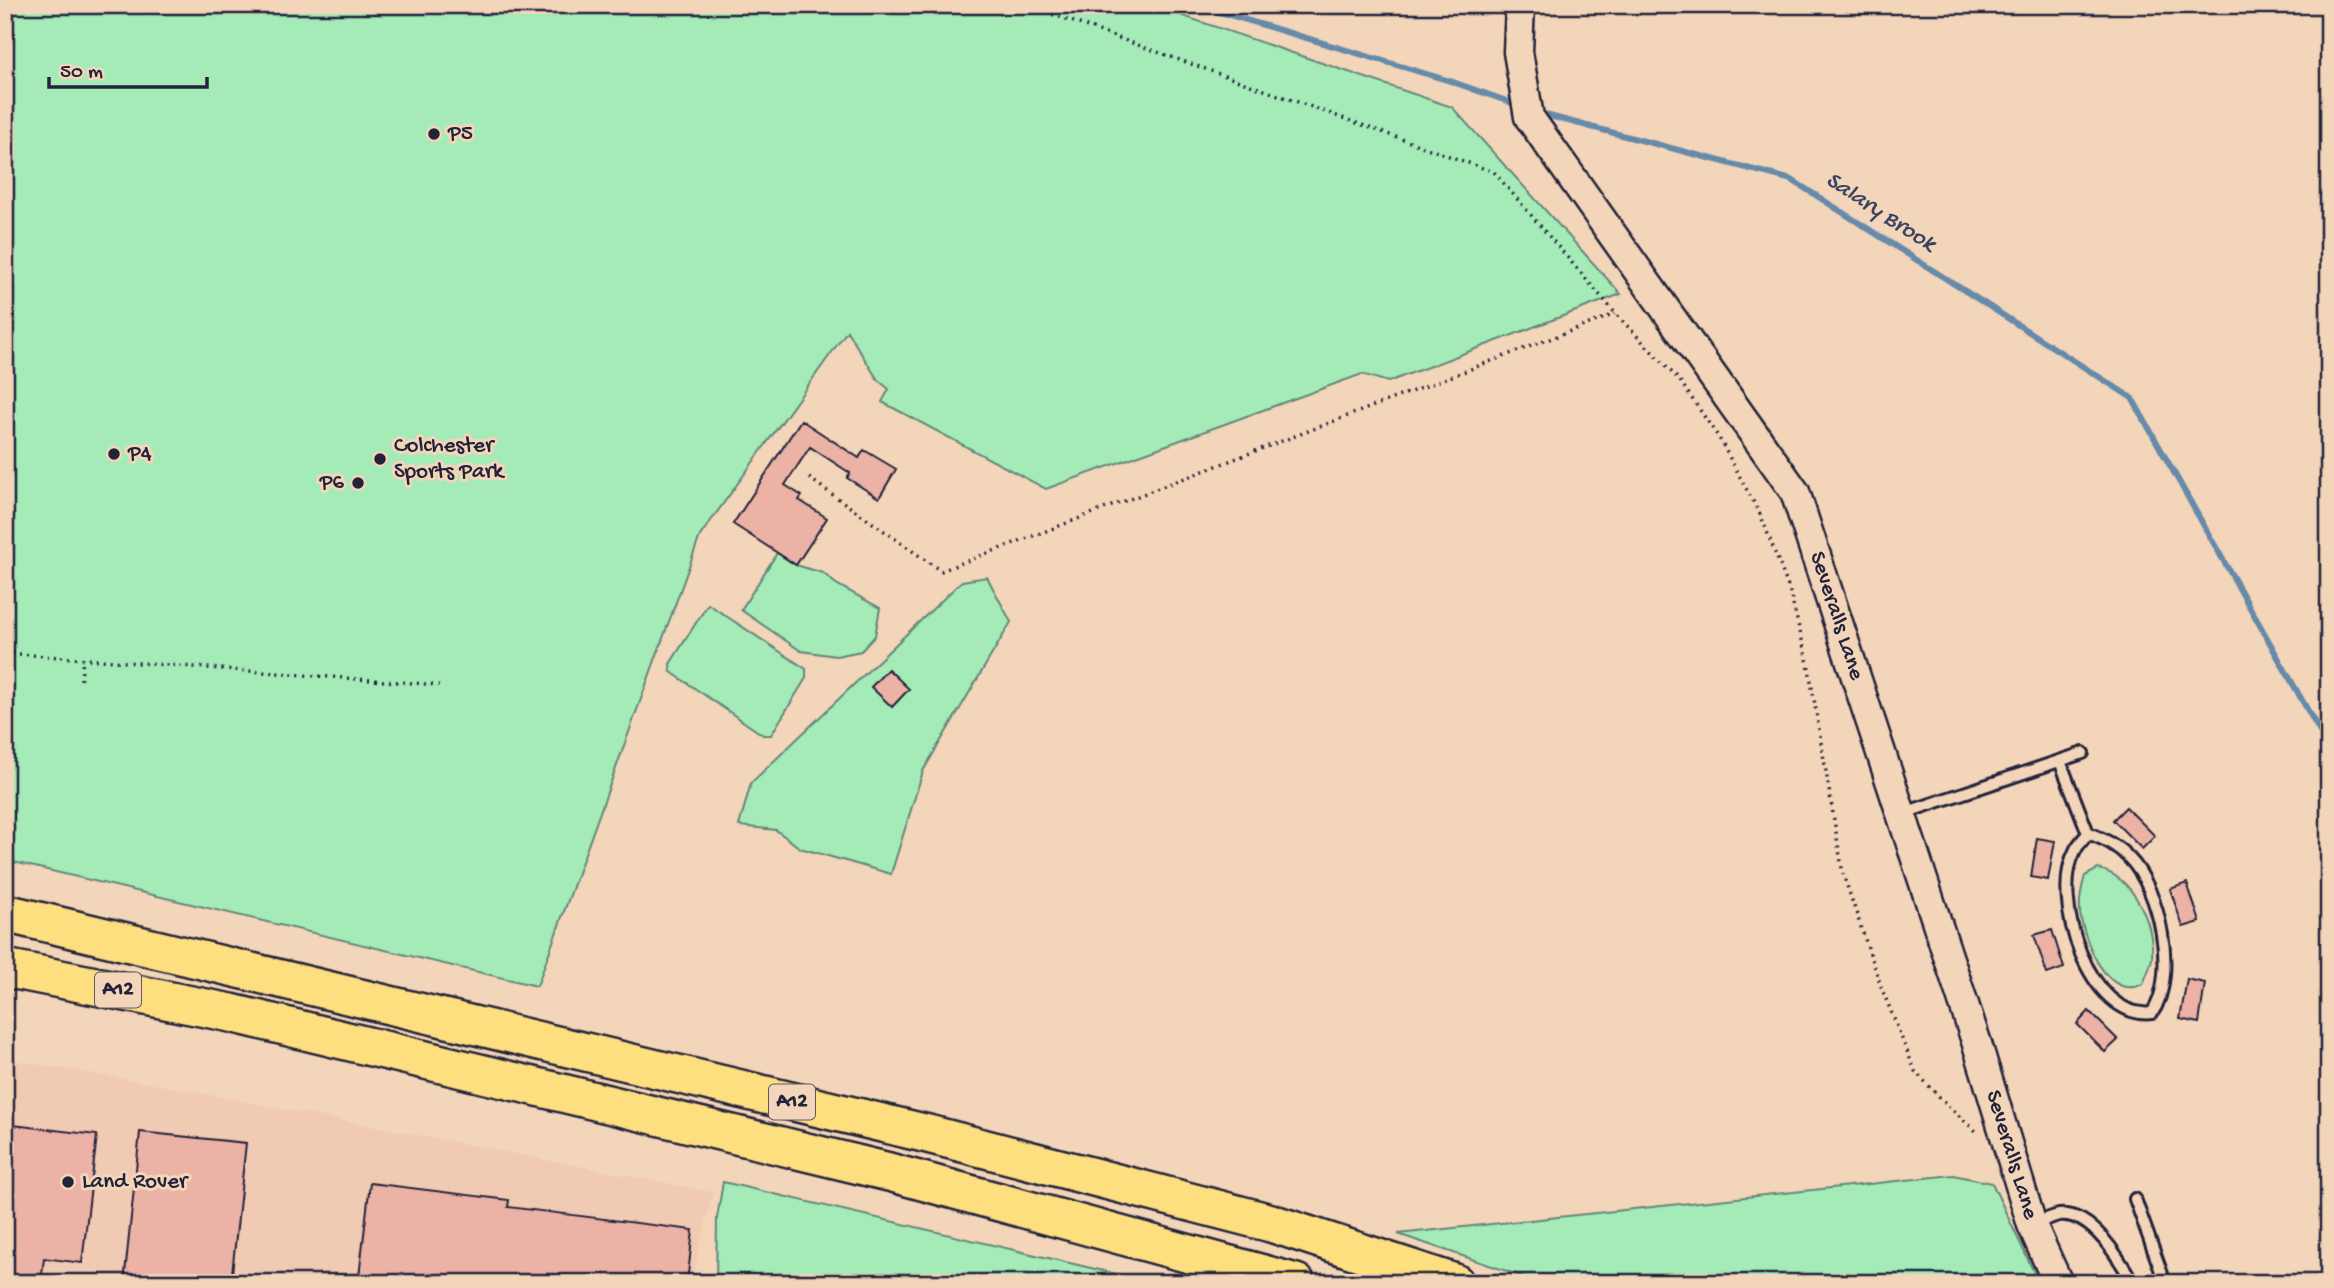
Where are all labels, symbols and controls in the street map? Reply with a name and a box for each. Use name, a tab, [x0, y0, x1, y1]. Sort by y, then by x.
scale bar	[49, 46, 206, 90]
text: 50 m	[60, 61, 103, 86]
place label: P5	[447, 121, 473, 148]
marker: P5	[426, 126, 442, 142]
water label: Salary Brook	[1820, 167, 1942, 261]
place label: Colchester Sports Park	[394, 433, 506, 486]
place label: P4	[127, 441, 152, 468]
marker: P4	[106, 446, 122, 462]
marker: Colchester Sports Park	[372, 451, 388, 467]
place label: P6	[319, 470, 344, 497]
marker: P6	[350, 475, 366, 491]
street label: Severalls Lane	[1803, 548, 1870, 685]
road number: A12	[95, 972, 141, 1007]
road number: A12	[769, 1084, 815, 1120]
street label: Severalls Lane	[1979, 1087, 2044, 1224]
place label: Land Rover	[82, 1169, 189, 1196]
marker: Land Rover	[60, 1174, 76, 1190]

